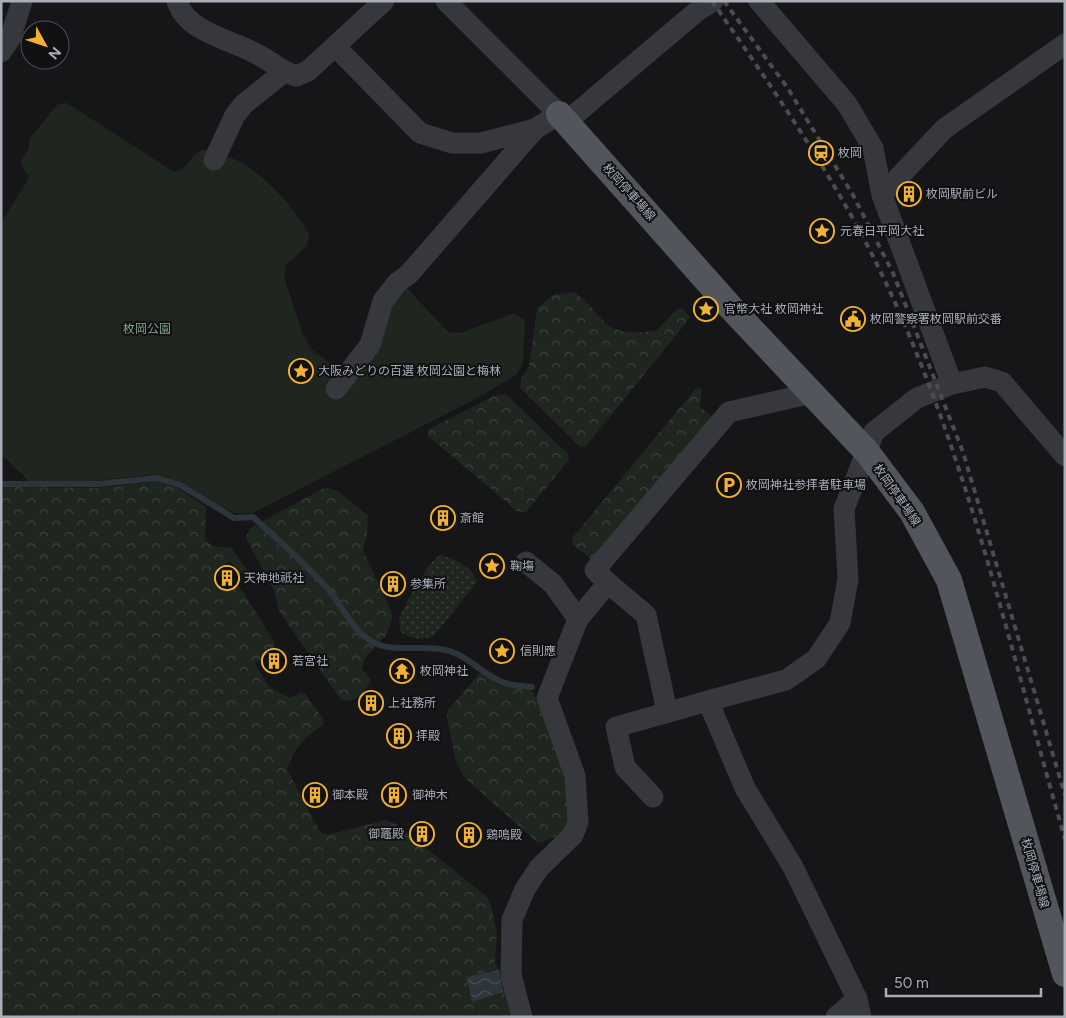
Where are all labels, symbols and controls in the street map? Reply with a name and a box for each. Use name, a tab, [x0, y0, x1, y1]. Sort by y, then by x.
north arrow	[20, 20, 70, 70]
text: N	[45, 43, 65, 63]
station icon: 枚岡	[808, 140, 834, 166]
place label: 枚岡	[838, 146, 862, 160]
street label: 枚岡停車場線	[600, 161, 658, 223]
building icon: 枚岡駅前ビル	[896, 181, 922, 207]
place label: 枚岡駅前ビル	[926, 187, 998, 201]
place icon: 元春日平岡大社	[809, 218, 835, 244]
place label: 元春日平岡大社	[840, 224, 924, 238]
place icon: 官幣大社 枚岡神社	[693, 296, 719, 322]
place label: 官幣大社 枚岡神社	[724, 302, 823, 316]
public building icon: 枚岡警察署枚岡駅前交番	[840, 306, 866, 332]
place label: 枚岡警察署枚岡駅前交番	[870, 312, 1002, 326]
park label: 枚岡公園	[123, 322, 171, 336]
place icon: 大阪みどりの百選 枚岡公園と梅林	[288, 358, 314, 384]
place label: 大阪みどりの百選 枚岡公園と梅林	[318, 364, 501, 378]
street label: 枚岡停車場線	[871, 461, 923, 529]
parking icon: 枚岡神社参拝者駐車場	[716, 472, 742, 498]
place label: 枚岡神社参拝者駐車場	[746, 478, 866, 492]
building icon: 斎館	[430, 505, 456, 531]
place label: 斎館	[460, 511, 484, 525]
place icon: 鞠塲	[479, 553, 505, 579]
place label: 鞠塲	[510, 559, 534, 573]
building icon: 天神地祇社	[214, 565, 240, 591]
place label: 天神地祇社	[244, 571, 304, 585]
building icon: 参集所	[380, 571, 406, 597]
place label: 参集所	[410, 577, 446, 591]
place icon: 信則應	[489, 638, 515, 664]
place label: 信則應	[520, 644, 556, 658]
building icon: 若宮社	[261, 648, 287, 674]
place label: 若宮社	[292, 654, 328, 668]
temple icon: 枚岡神社	[389, 658, 415, 684]
place label: 枚岡神社	[420, 664, 468, 678]
building icon: 上社務所	[358, 690, 384, 716]
place label: 上社務所	[388, 696, 436, 710]
building icon: 拝殿	[386, 723, 412, 749]
place label: 拝殿	[416, 729, 440, 743]
building icon: 御本殿	[302, 782, 328, 808]
building icon: 御神木	[381, 782, 407, 808]
place label: 御本殿	[332, 788, 368, 802]
place label: 御神木	[412, 788, 448, 802]
building icon: 御竈殿	[409, 821, 435, 847]
building icon: 鶏鳴殿	[456, 822, 482, 848]
place label: 御竈殿	[368, 827, 404, 841]
place label: 鶏鳴殿	[486, 828, 522, 842]
street label: 枚岡停車場線	[1018, 836, 1052, 910]
scale bar	[886, 966, 1041, 998]
text: 50 m	[894, 974, 929, 992]

